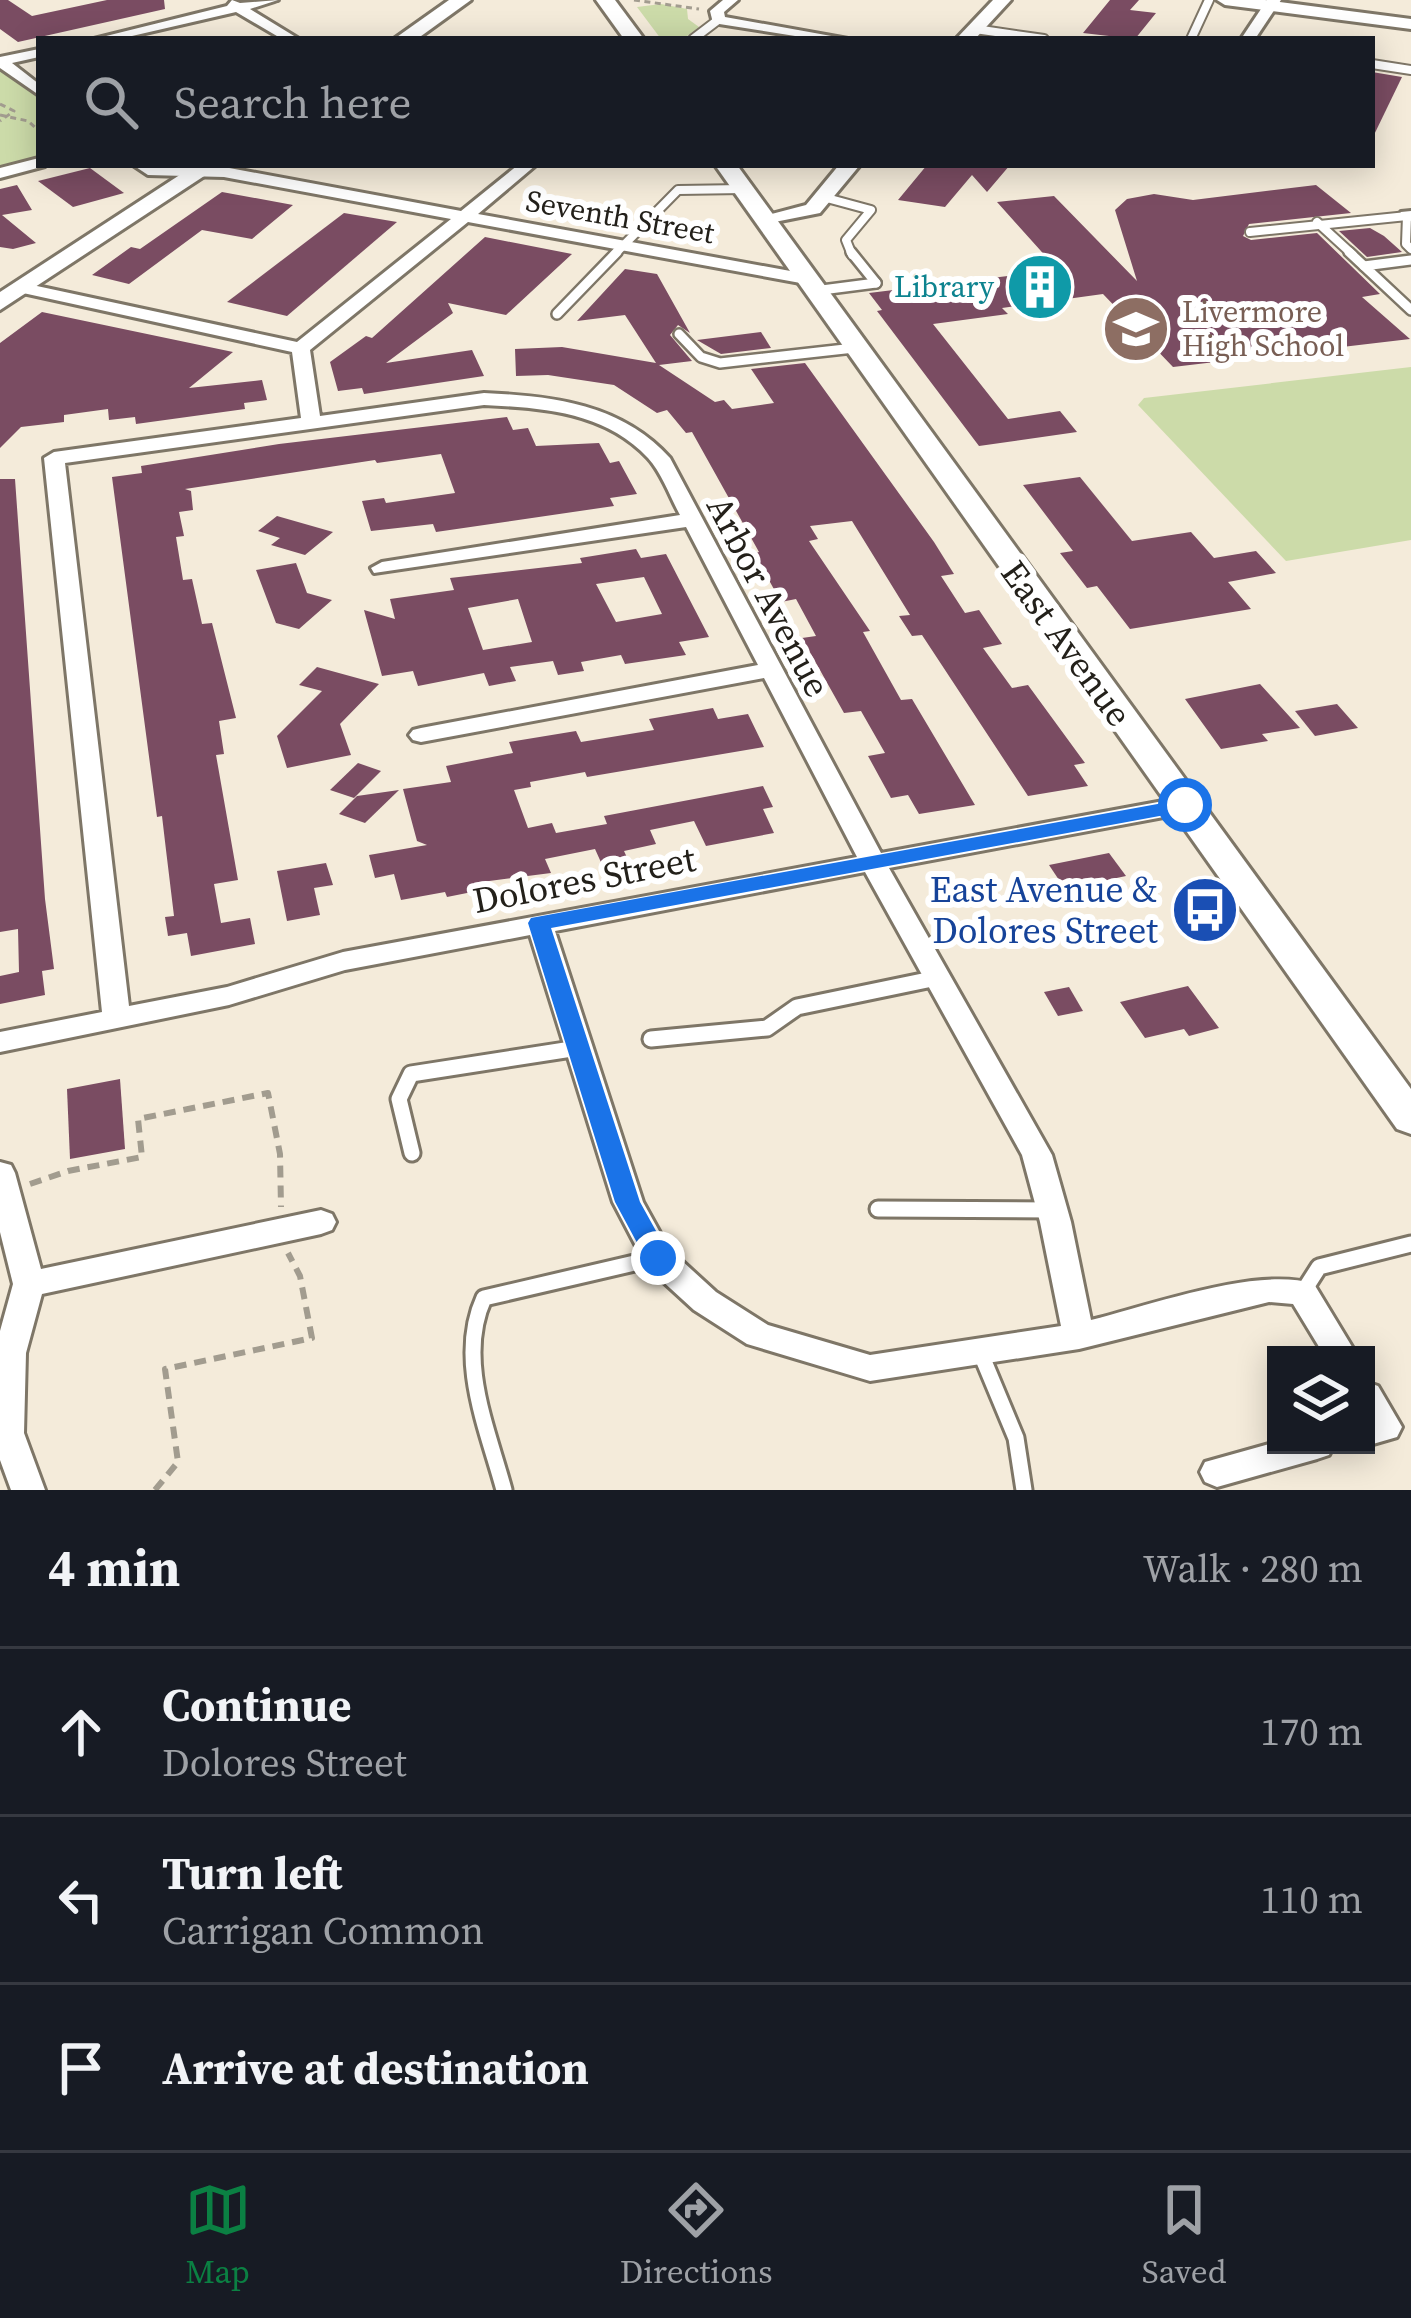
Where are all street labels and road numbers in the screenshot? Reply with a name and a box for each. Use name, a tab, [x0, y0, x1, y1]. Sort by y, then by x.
street label: Seventh Street	[523, 180, 718, 253]
street label: Arbor Avenue	[695, 487, 842, 705]
street label: East Avenue	[990, 550, 1143, 736]
street label: Dolores Street	[469, 834, 700, 925]

